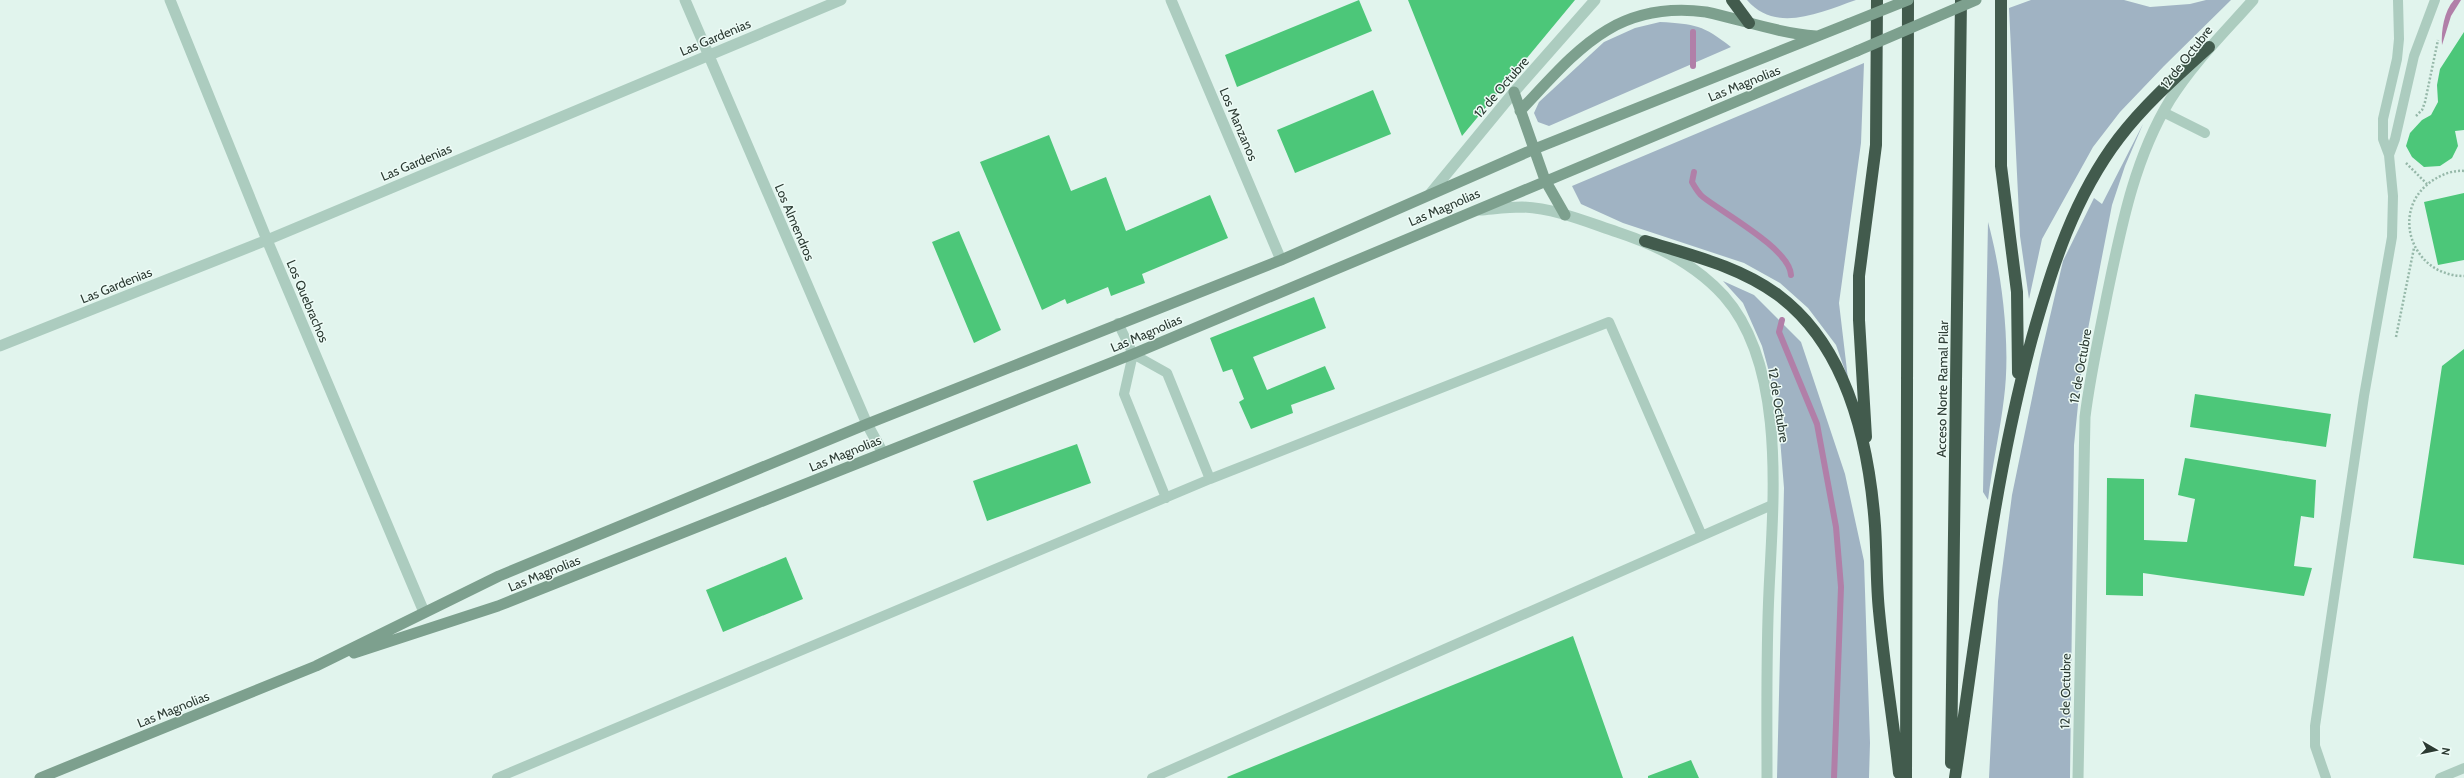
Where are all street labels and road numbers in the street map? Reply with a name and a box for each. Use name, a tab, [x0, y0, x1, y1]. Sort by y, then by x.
street label: Las Gardenias	[677, 15, 753, 59]
street label: 12 de Octubre	[2156, 22, 2216, 92]
street label: 12 de Octubre	[1470, 53, 1532, 121]
street label: Las Magnolias	[1706, 61, 1783, 105]
street label: Los Manzanos	[1216, 85, 1262, 164]
street label: Las Gardenias	[378, 140, 454, 184]
street label: Los Almendros	[772, 181, 819, 263]
street label: Las Magnolias	[1406, 185, 1483, 229]
street label: Los Quebrachos	[283, 257, 333, 345]
street label: Las Gardenias	[78, 263, 155, 307]
street label: Las Magnolias	[1108, 311, 1185, 355]
street label: Acceso Norte Ramal Pilar	[1933, 320, 1951, 458]
street label: 12 de Octubre	[2066, 327, 2095, 405]
street label: 12 de Octubre	[1765, 366, 1793, 444]
street label: Las Magnolias	[807, 431, 884, 475]
street label: Las Magnolias	[506, 551, 583, 595]
street label: 12 de Octubre	[2056, 653, 2074, 729]
street label: Las Magnolias	[135, 687, 212, 731]

